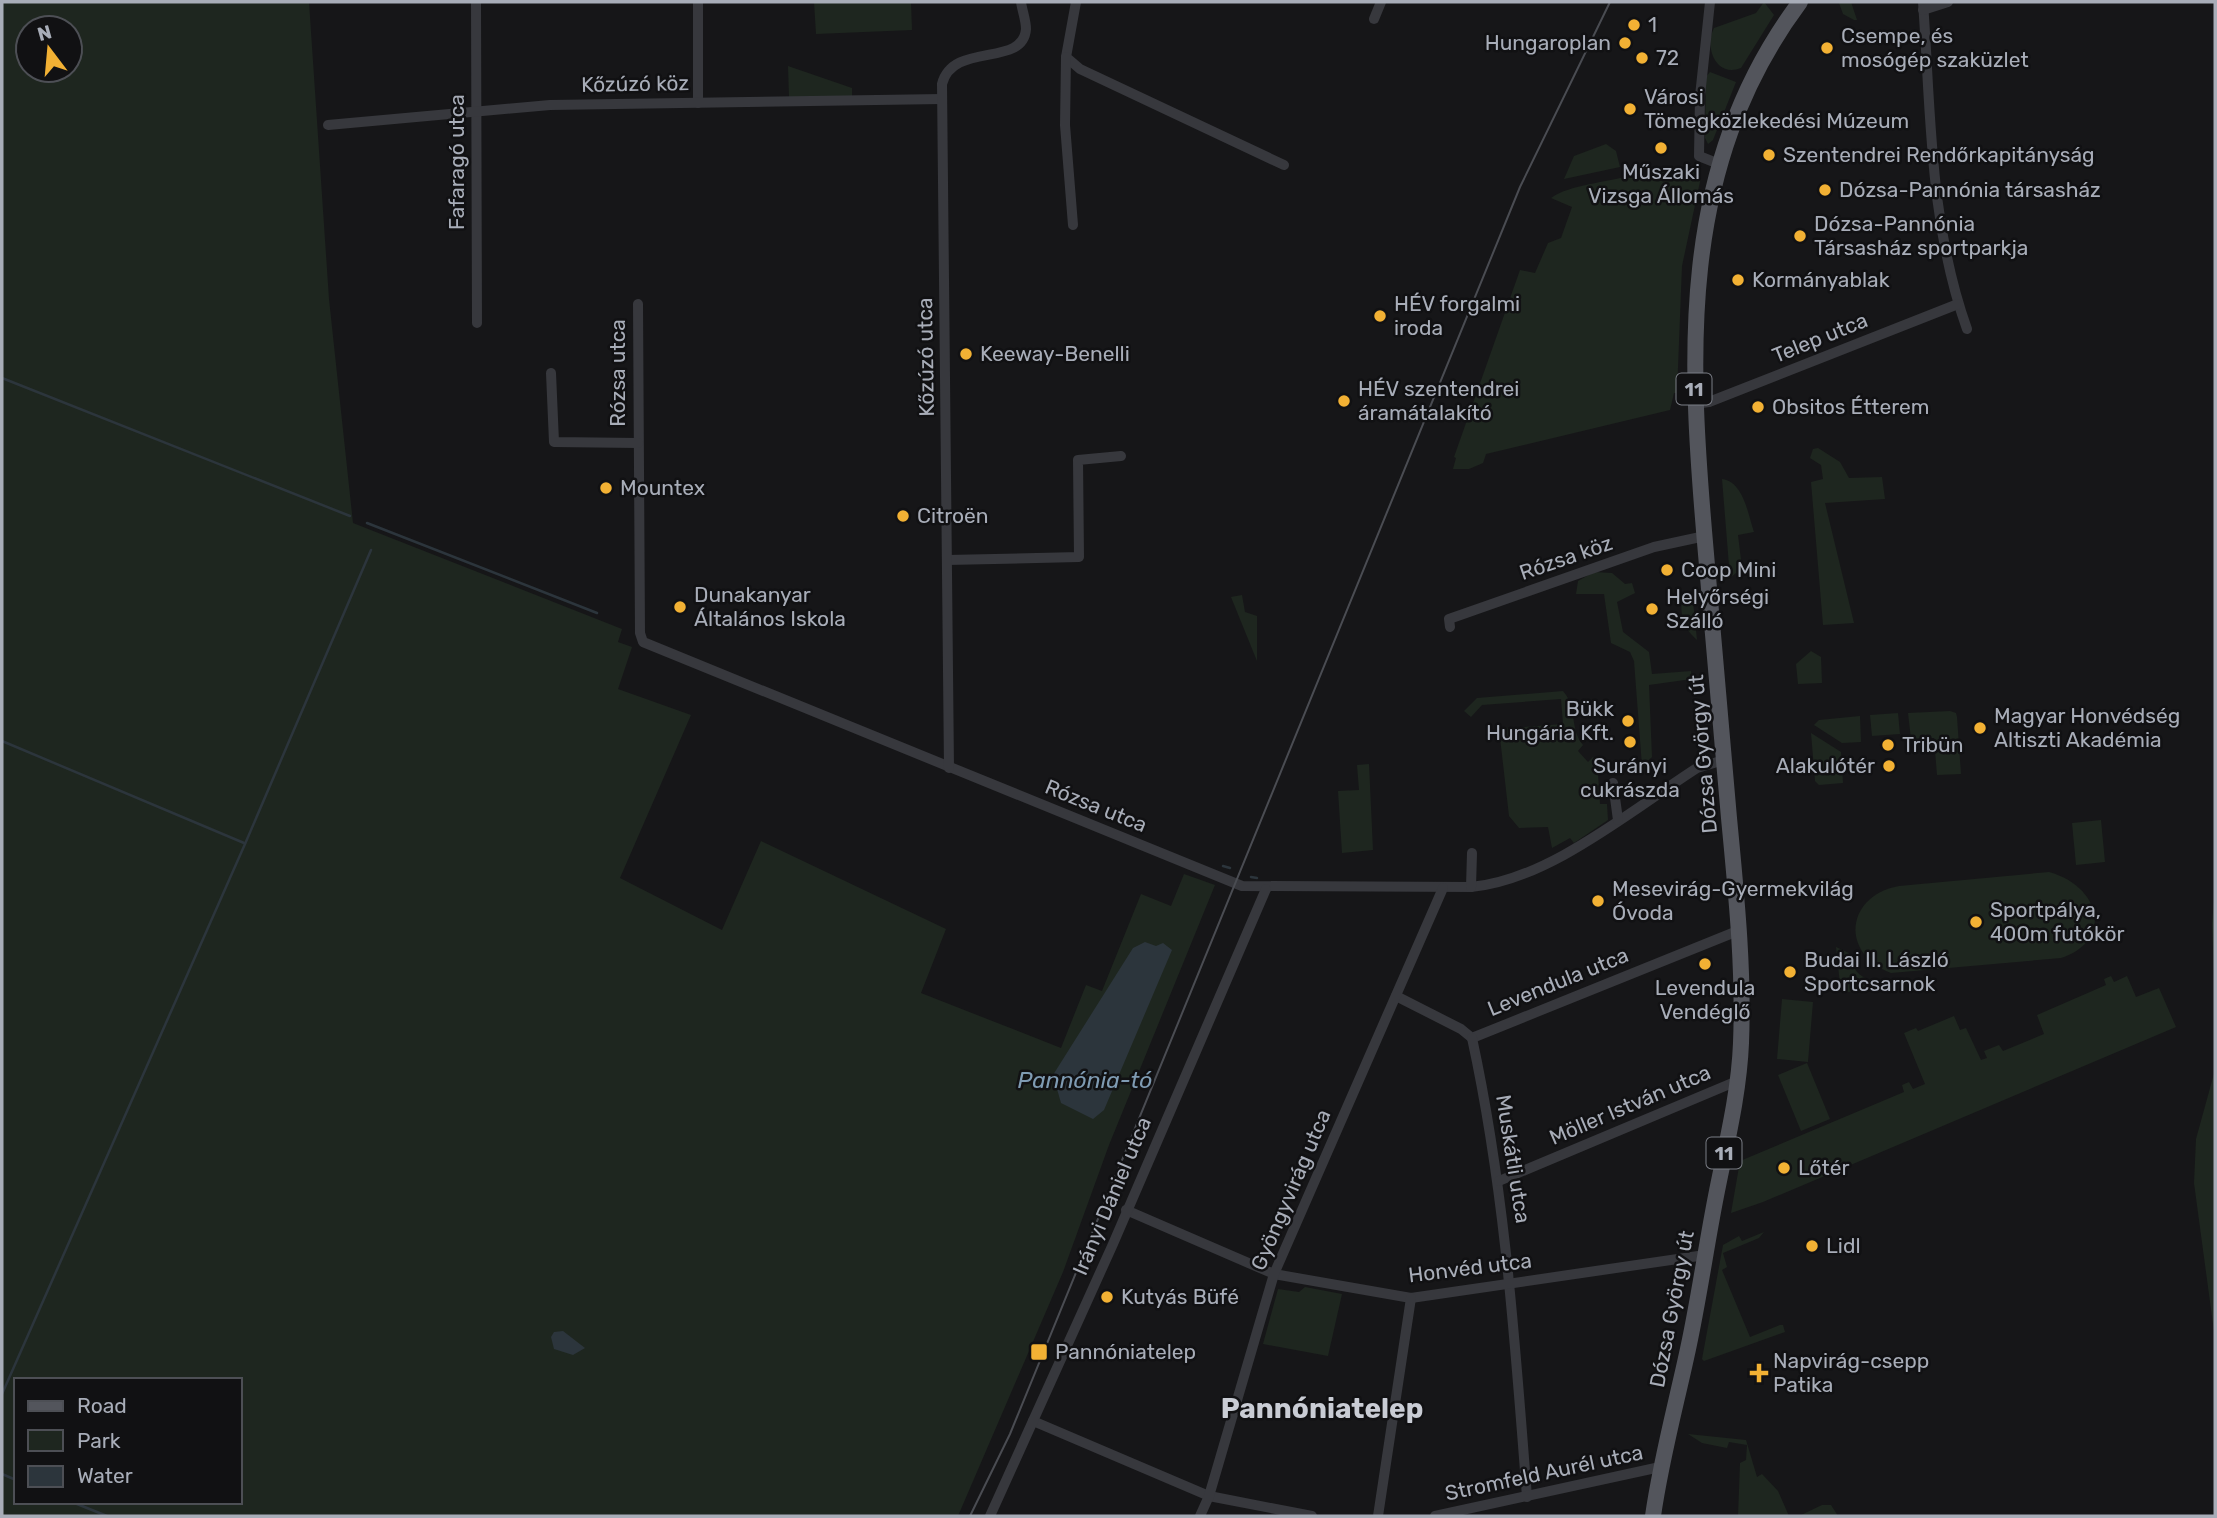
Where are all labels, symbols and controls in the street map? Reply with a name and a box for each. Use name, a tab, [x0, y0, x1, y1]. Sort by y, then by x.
place label: 1	[1648, 12, 1657, 37]
north arrow	[14, 14, 84, 84]
marker: 1	[1626, 17, 1642, 33]
text: N	[35, 20, 54, 46]
place label: Csempe, és mosógép szaküzlet	[1841, 23, 2029, 72]
place label: Hungaroplan	[1485, 30, 1611, 55]
marker: Hungaroplan	[1617, 35, 1633, 51]
marker: Csempe, és mosógép szaküzlet	[1819, 40, 1835, 56]
place label: 72	[1656, 45, 1679, 70]
marker: 72	[1634, 50, 1650, 66]
street label: Kőzúzó köz	[581, 70, 689, 97]
place label: Városi Tömegközlekedési Múzeum	[1644, 84, 1909, 133]
street label: Fafaragó utca	[444, 94, 469, 230]
marker: Városi Tömegközlekedési Múzeum	[1622, 101, 1638, 117]
marker: Műszaki Vizsga Állomás	[1653, 140, 1669, 156]
place label: Szentendrei Rendőrkapitányság	[1783, 142, 2095, 167]
marker: Szentendrei Rendőrkapitányság	[1761, 147, 1777, 163]
place label: Műszaki Vizsga Állomás	[1588, 159, 1734, 208]
place label: Dózsa-Pannónia társasház	[1839, 177, 2101, 202]
marker: Dózsa-Pannónia társasház	[1817, 182, 1833, 198]
place label: Dózsa-Pannónia Társasház sportparkja	[1814, 211, 2028, 260]
marker: Dózsa-Pannónia Társasház sportparkja	[1792, 228, 1808, 244]
place label: Kormányablak	[1752, 267, 1890, 292]
marker: Kormányablak	[1730, 272, 1746, 288]
place label: HÉV forgalmi iroda	[1394, 291, 1520, 340]
street label: Kőzúzó utca	[912, 297, 939, 417]
street label: Telep utca	[1769, 307, 1871, 368]
marker: HÉV forgalmi iroda	[1372, 308, 1388, 324]
street label: Rózsa utca	[605, 319, 630, 427]
place label: Keeway-Benelli	[980, 341, 1130, 366]
marker: Keeway-Benelli	[958, 346, 974, 362]
road number: 11	[1676, 374, 1712, 404]
place label: HÉV szentendrei áramátalakító	[1358, 376, 1519, 425]
marker: HÉV szentendrei áramátalakító	[1336, 393, 1352, 409]
place label: Obsitos Étterem	[1772, 394, 1930, 419]
marker: Obsitos Étterem	[1750, 399, 1766, 415]
place label: Mountex	[620, 475, 705, 500]
marker: Mountex	[598, 480, 614, 496]
place label: Citroën	[917, 503, 989, 528]
marker: Citroën	[895, 508, 911, 524]
street label: Rózsa köz	[1516, 530, 1616, 585]
place label: Coop Mini	[1681, 557, 1776, 582]
marker: Coop Mini	[1659, 562, 1675, 578]
place label: Dunakanyar Általános Iskola	[694, 582, 846, 631]
place label: Helyőrségi Szálló	[1666, 584, 1769, 633]
marker: Dunakanyar Általános Iskola	[672, 599, 688, 615]
marker: Helyőrségi Szálló	[1644, 601, 1660, 617]
street label: Dózsa György út	[1683, 674, 1722, 835]
place label: Bükk Hungária Kft.	[1486, 696, 1614, 745]
place label: Magyar Honvédség Altiszti Akadémia	[1994, 703, 2180, 752]
marker: Bükk Hungária Kft.	[1620, 713, 1636, 729]
marker: Magyar Honvédség Altiszti Akadémia	[1972, 720, 1988, 736]
place label: Tribün	[1902, 732, 1963, 757]
marker: Surányi cukrászda	[1622, 734, 1638, 750]
marker: Tribün	[1880, 737, 1896, 753]
place label: Surányi cukrászda	[1580, 753, 1680, 802]
place label: Alakulótér	[1776, 753, 1875, 778]
marker: Alakulótér	[1881, 758, 1897, 774]
street label: Rózsa utca	[1042, 774, 1151, 837]
place label: Mesevirág-Gyermekvilág Óvoda	[1612, 876, 1854, 925]
marker: Mesevirág-Gyermekvilág Óvoda	[1590, 893, 1606, 909]
place label: Sportpálya, 400m futókör	[1990, 897, 2124, 946]
marker: Sportpálya, 400m futókör	[1968, 914, 1984, 930]
street label: Levendula utca	[1484, 942, 1632, 1021]
place label: Budai II. László Sportcsarnok	[1804, 947, 1949, 996]
marker: Levendula Vendéglő	[1697, 956, 1713, 972]
marker: Budai II. László Sportcsarnok	[1782, 964, 1798, 980]
place label: Levendula Vendéglő	[1655, 975, 1755, 1024]
street label: Möller István utca	[1545, 1059, 1714, 1150]
water label: Pannónia-tó	[1017, 1066, 1153, 1094]
street label: Muskátli utca	[1491, 1093, 1536, 1225]
street label: Gyöngyvirág utca	[1245, 1106, 1336, 1274]
street label: Irányi Dániel utca	[1067, 1113, 1156, 1279]
road number: 11	[1706, 1138, 1742, 1168]
place label: Lőtér	[1798, 1155, 1850, 1180]
marker: Lőtér	[1776, 1160, 1792, 1176]
street label: Dózsa György út	[1644, 1228, 1699, 1390]
place label: Lidl	[1826, 1233, 1861, 1258]
marker: Lidl	[1804, 1238, 1820, 1254]
street label: Honvéd utca	[1407, 1248, 1533, 1287]
place label: Kutyás Büfé	[1121, 1284, 1239, 1309]
marker: Kutyás Büfé	[1099, 1289, 1115, 1305]
place label: Pannóniatelep	[1055, 1339, 1196, 1364]
marker: Pannóniatelep	[1029, 1342, 1049, 1362]
place label: Napvirág-csepp Patika	[1773, 1348, 1929, 1397]
marker: Napvirág-csepp Patika	[1751, 1365, 1767, 1381]
legend	[14, 1378, 242, 1504]
district label: Pannóniatelep	[1221, 1392, 1423, 1425]
text: Road	[77, 1393, 127, 1418]
text: Park	[77, 1428, 121, 1453]
street label: Stromfeld Aurél utca	[1443, 1439, 1645, 1506]
text: Water	[77, 1463, 133, 1488]

